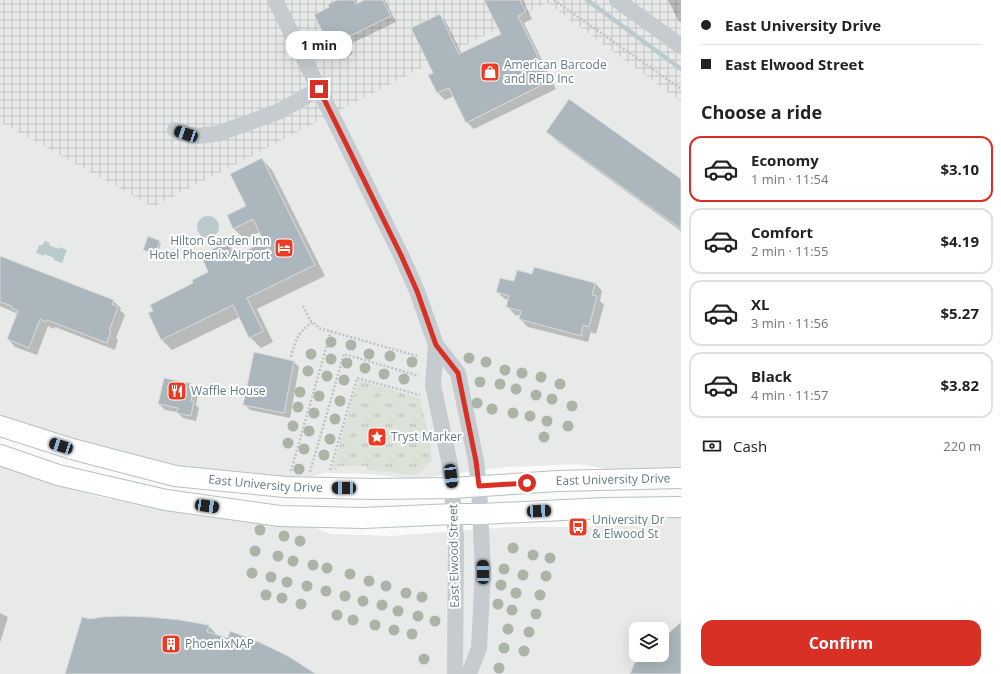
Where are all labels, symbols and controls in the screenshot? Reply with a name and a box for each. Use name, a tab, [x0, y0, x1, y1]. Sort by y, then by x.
text: East University Drive	[725, 15, 881, 35]
callout: 1 min	[286, 31, 352, 59]
text: 1 min	[301, 36, 337, 54]
text: East Elwood Street	[725, 54, 864, 74]
place label: American Barcode and RFID Inc	[504, 56, 607, 87]
shop icon: American Barcode and RFID Inc	[479, 61, 501, 83]
route end	[310, 80, 328, 98]
text: Choose a ride	[701, 100, 822, 124]
car	[173, 124, 199, 144]
text: Economy	[751, 150, 819, 170]
icon: car	[703, 151, 739, 187]
text: $3.10	[940, 159, 979, 179]
text: 1 min · 11:54	[751, 170, 828, 188]
text: Comfort	[751, 222, 813, 242]
icon: car	[703, 223, 739, 259]
text: $4.19	[940, 231, 979, 251]
place label: Hilton Garden Inn Hotel Phoenix Airport	[149, 232, 270, 263]
hotel icon: Hilton Garden Inn Hotel Phoenix Airport	[273, 237, 295, 259]
text: 2 min · 11:55	[751, 242, 828, 260]
text: XL	[751, 294, 769, 314]
icon: car	[703, 295, 739, 331]
text: $5.27	[940, 303, 979, 323]
text: 3 min · 11:56	[751, 314, 828, 332]
text: Black	[751, 366, 792, 386]
icon: car	[703, 367, 739, 403]
text: $3.82	[940, 375, 979, 395]
restaurant icon: Waffle House	[166, 380, 188, 402]
place label: Waffle House	[191, 382, 266, 399]
text: 4 min · 11:57	[751, 386, 828, 404]
place icon: Tryst Marker	[366, 426, 388, 448]
place label: Tryst Marker	[391, 428, 462, 445]
icon: cash	[701, 435, 723, 457]
text: Cash	[733, 436, 767, 456]
car	[48, 437, 74, 455]
text: 220 m	[943, 437, 981, 455]
car	[444, 463, 458, 489]
street label: East University Drive	[555, 469, 671, 489]
street label: East University Drive	[208, 470, 323, 496]
route start	[518, 474, 536, 492]
car	[332, 482, 356, 494]
car	[194, 498, 220, 514]
street label: East Elwood Street	[444, 504, 463, 608]
car	[527, 504, 551, 518]
place label: University Dr & Elwood St	[592, 511, 665, 542]
bus stop icon: University Dr & Elwood St	[567, 516, 589, 538]
car	[477, 560, 489, 584]
button: Confirm	[701, 620, 981, 666]
map controls	[629, 622, 669, 662]
button: layers	[629, 622, 669, 662]
building icon: PhoenixNAP	[160, 633, 182, 655]
place label: PhoenixNAP	[185, 635, 254, 652]

